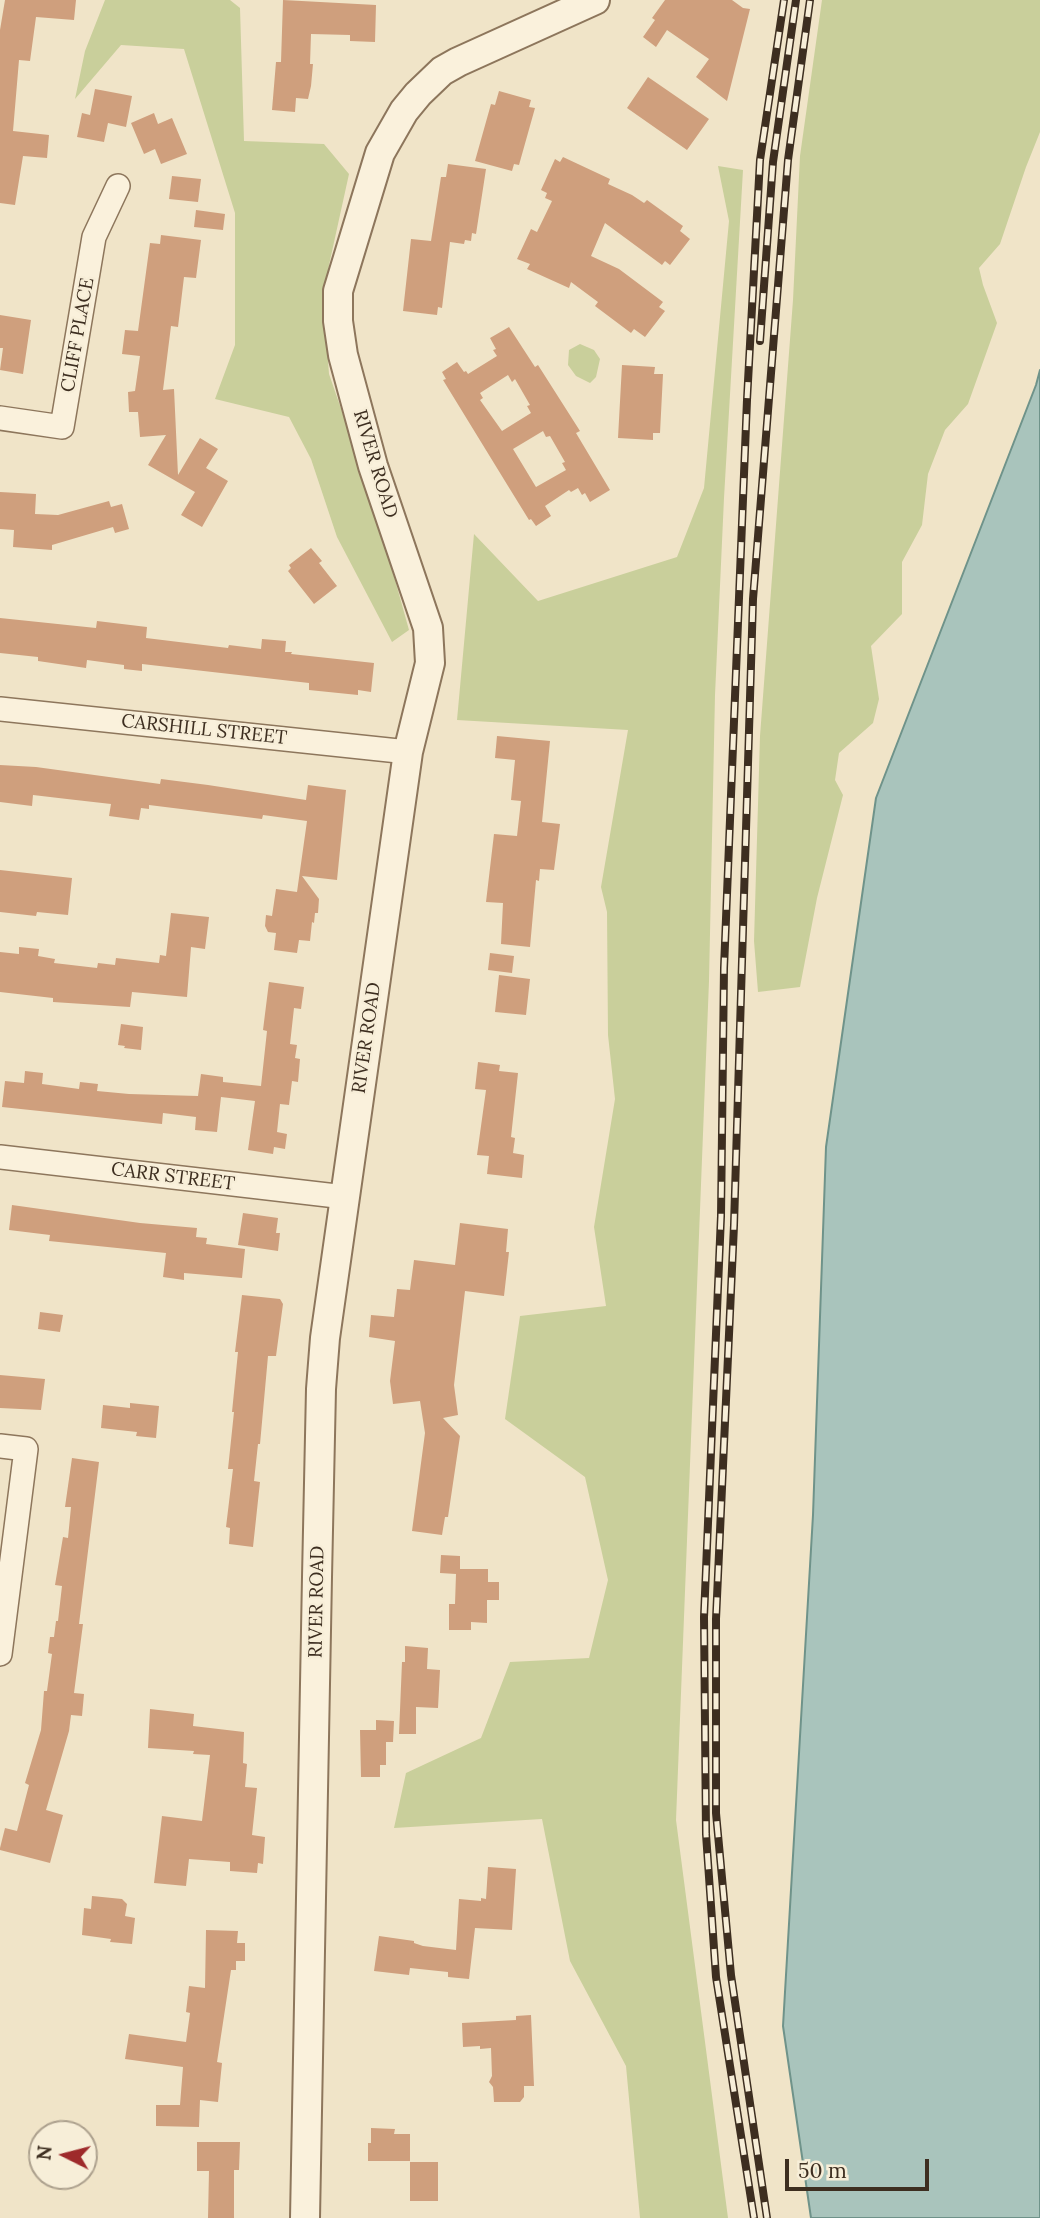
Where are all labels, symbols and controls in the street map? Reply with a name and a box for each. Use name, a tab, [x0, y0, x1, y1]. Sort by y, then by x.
street label: CLIFF PLACE	[57, 276, 99, 394]
street label: RIVER ROAD	[348, 407, 402, 521]
street label: CARSHILL STREET	[120, 710, 288, 750]
street label: RIVER ROAD	[348, 981, 386, 1095]
street label: CARR STREET	[110, 1158, 236, 1196]
street label: RIVER ROAD	[305, 1546, 329, 1658]
north arrow	[28, 2120, 98, 2190]
text: N	[31, 2144, 57, 2162]
scale bar	[788, 2144, 932, 2188]
text: 50 m	[798, 2157, 847, 2184]

